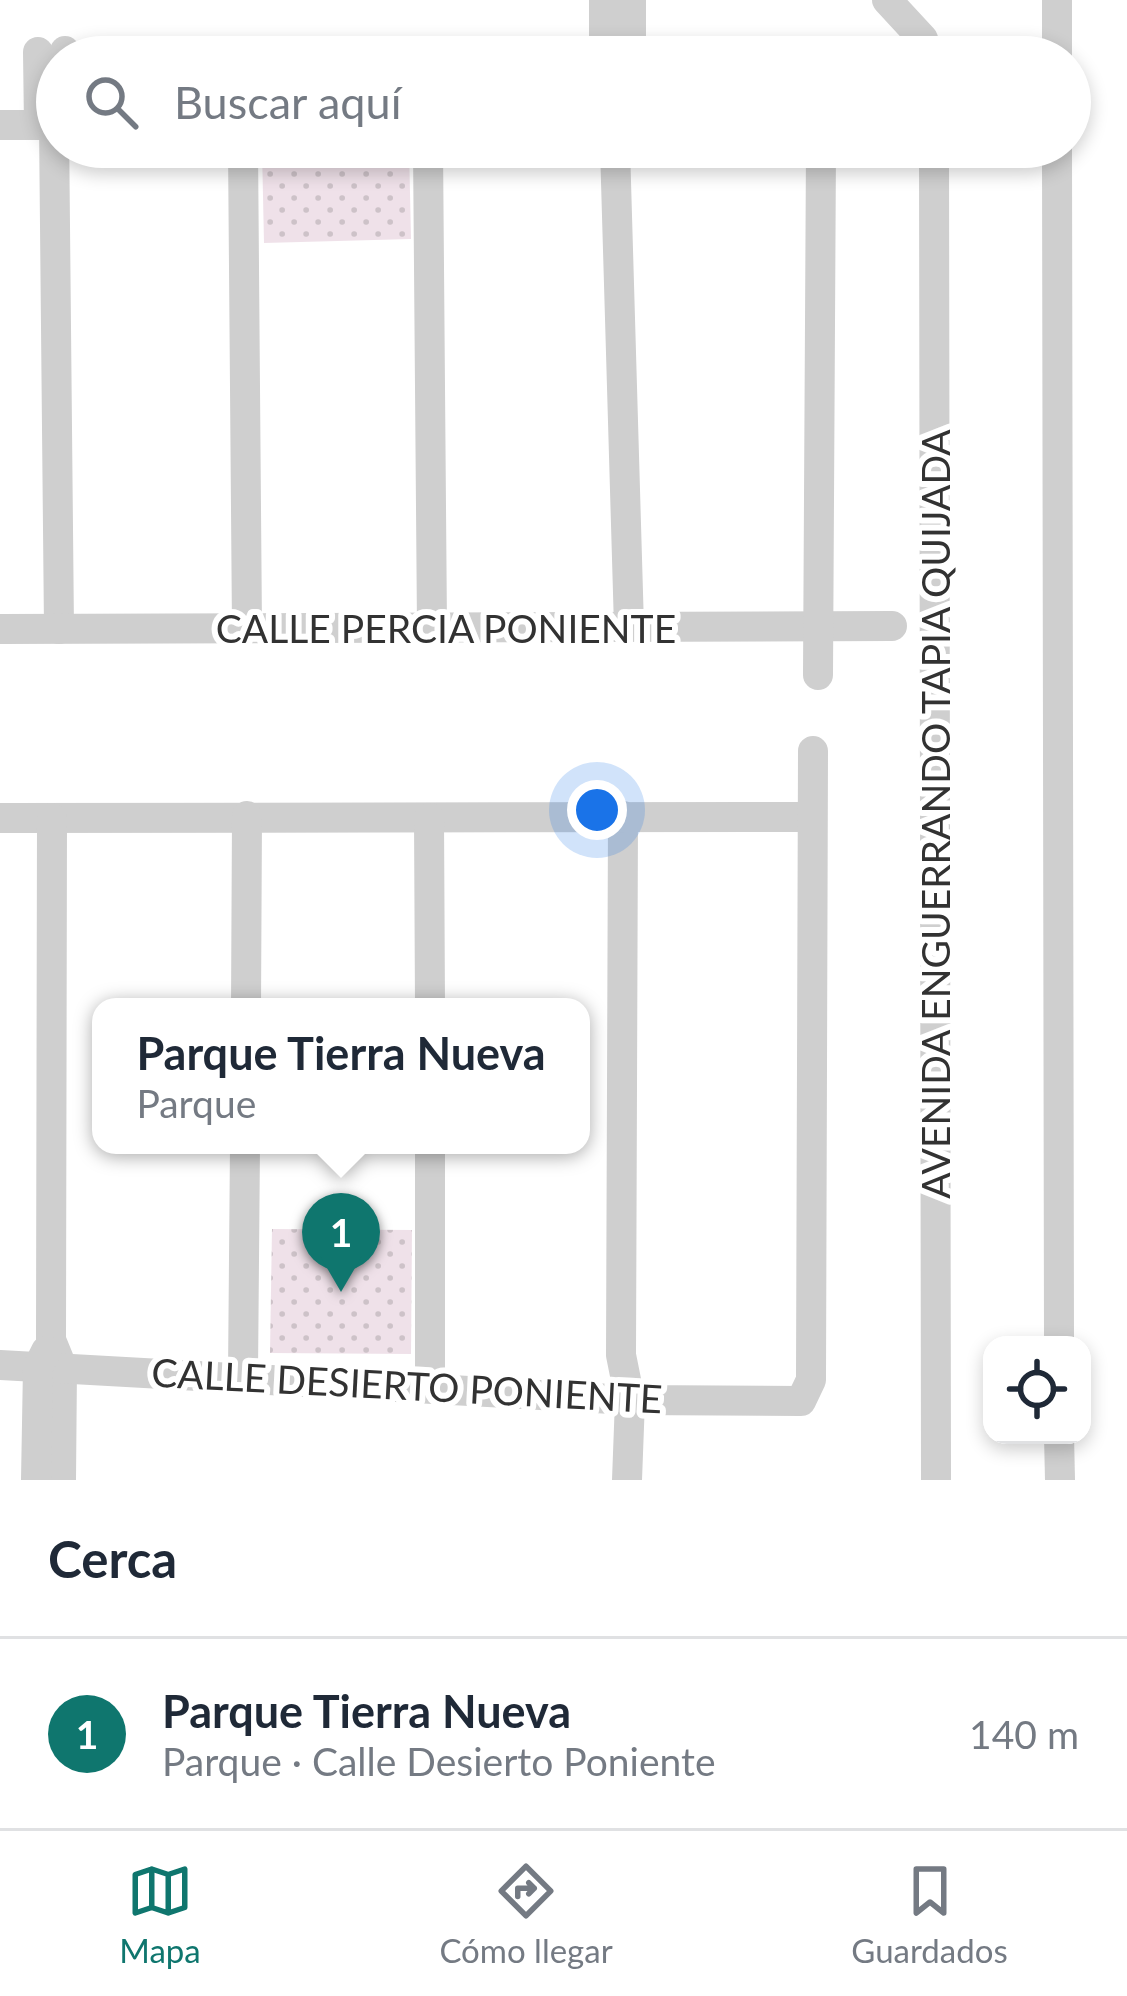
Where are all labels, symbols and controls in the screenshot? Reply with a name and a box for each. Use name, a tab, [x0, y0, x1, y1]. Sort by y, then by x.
search box	[36, 36, 1091, 168]
icon: search	[78, 69, 144, 135]
text: Buscar aquí	[174, 75, 401, 129]
street label: AVENIDA ENGUERRANDO TAPIA QUIJADA	[912, 429, 958, 1199]
street label: CALLE PERCIA PONIENTE	[216, 605, 676, 651]
your location	[567, 780, 627, 840]
popup	[92, 998, 590, 1154]
text: Parque Tierra Nueva	[136, 1026, 546, 1080]
text: Parque	[136, 1080, 256, 1126]
pin: 1	[302, 1193, 380, 1292]
map controls	[983, 1336, 1091, 1444]
button: locate	[983, 1336, 1091, 1444]
street label: CALLE DESIERTO PONIENTE	[150, 1349, 664, 1421]
text: Cerca	[48, 1528, 177, 1589]
text: Parque Tierra Nueva	[162, 1684, 571, 1738]
text: 1	[76, 1711, 98, 1757]
text: 140 m	[969, 1711, 1079, 1757]
text: Parque · Calle Desierto Poniente	[162, 1738, 716, 1784]
tab: Mapa	[119, 1858, 201, 1970]
tab: Cómo llegar	[439, 1858, 613, 1970]
tab: Guardados	[851, 1858, 1008, 1970]

